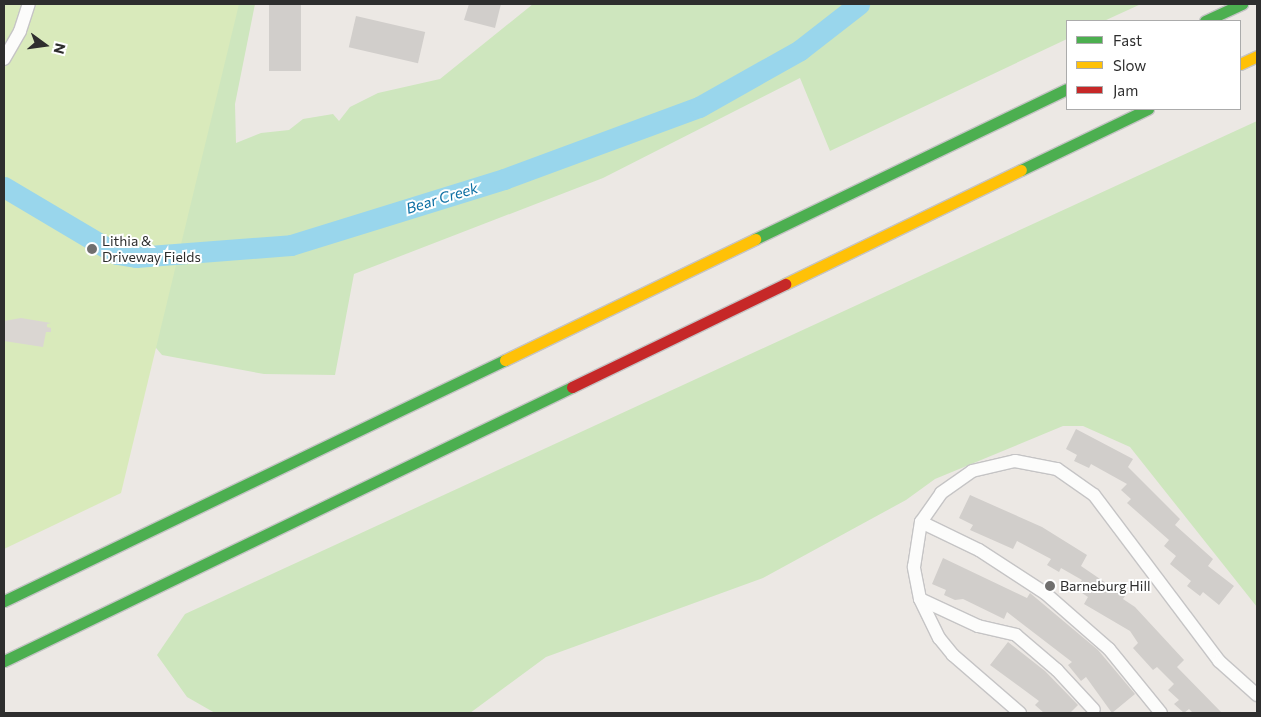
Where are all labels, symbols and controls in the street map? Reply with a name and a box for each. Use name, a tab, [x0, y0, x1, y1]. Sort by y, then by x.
north arrow	[20, 20, 70, 70]
legend	[1066, 20, 1241, 110]
text: Fast	[1113, 31, 1142, 49]
text: N	[51, 42, 70, 56]
text: Slow	[1113, 56, 1146, 74]
text: Jam	[1113, 81, 1138, 99]
water label: Bear Creek	[404, 179, 480, 217]
place label: Lithia & Driveway Fields	[102, 233, 201, 266]
marker: Lithia & Driveway Fields	[86, 243, 98, 255]
place label: Barneburg Hill	[1060, 578, 1151, 594]
marker: Barneburg Hill	[1044, 580, 1056, 592]

